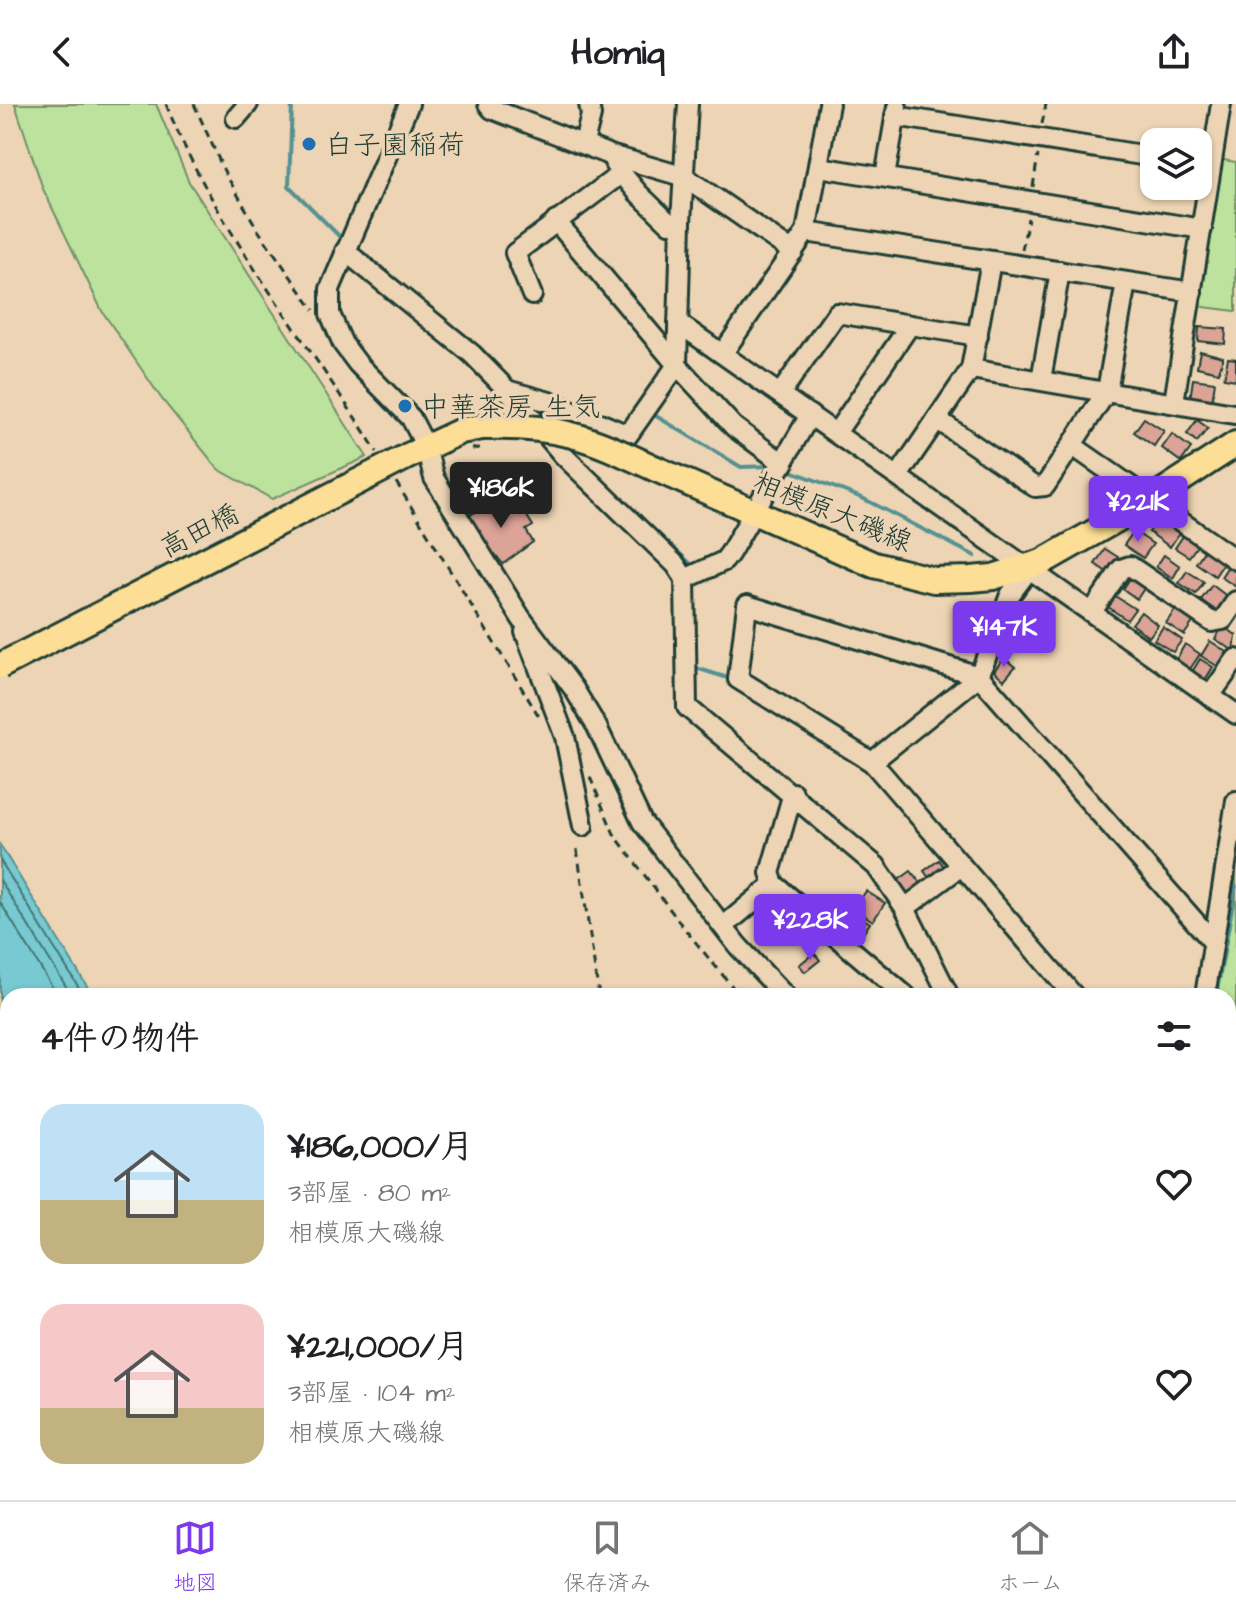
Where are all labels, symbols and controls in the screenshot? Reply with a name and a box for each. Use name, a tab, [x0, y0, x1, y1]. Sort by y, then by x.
text: Homiq	[571, 27, 665, 78]
icon: back	[40, 30, 84, 74]
icon: share	[1152, 30, 1196, 74]
place label: 白子園稲荷	[325, 126, 465, 165]
map controls	[1140, 128, 1212, 200]
button: layers	[1140, 128, 1212, 200]
marker: 白子園稲荷	[300, 135, 318, 153]
place label: 中華茶房 生気	[421, 388, 600, 427]
marker: 中華茶房 生気	[396, 397, 414, 415]
pin: ¥186K	[445, 462, 557, 530]
street label: 相模原大磯線	[747, 463, 918, 562]
text: ¥186K	[468, 470, 534, 506]
pin: ¥221K	[1082, 476, 1194, 544]
text: ¥221K	[1107, 484, 1169, 520]
street label: 高田橋	[153, 495, 246, 568]
pin: ¥147K	[948, 601, 1060, 669]
text: ¥147K	[971, 609, 1037, 645]
pin: ¥228K	[754, 894, 866, 962]
text: ¥228K	[772, 902, 848, 938]
icon: filters	[1152, 1014, 1196, 1058]
text: 4件の物件	[40, 1015, 199, 1063]
text: ¥186,000/月	[288, 1123, 474, 1171]
icon: home	[104, 1136, 200, 1232]
icon: heart	[1152, 1162, 1196, 1206]
text: 3部屋 · 80 m²	[288, 1175, 451, 1211]
text: 相模原大磯線	[288, 1215, 444, 1251]
text: ¥221,000/月	[288, 1323, 469, 1371]
icon: home	[104, 1336, 200, 1432]
icon: heart	[1152, 1362, 1196, 1406]
text: 3部屋 · 104 m²	[288, 1375, 456, 1411]
text: 相模原大磯線	[288, 1415, 444, 1451]
tab: 地図	[173, 1516, 217, 1599]
tab: 保存済み	[563, 1516, 651, 1599]
tab: ホーム	[998, 1516, 1063, 1599]

